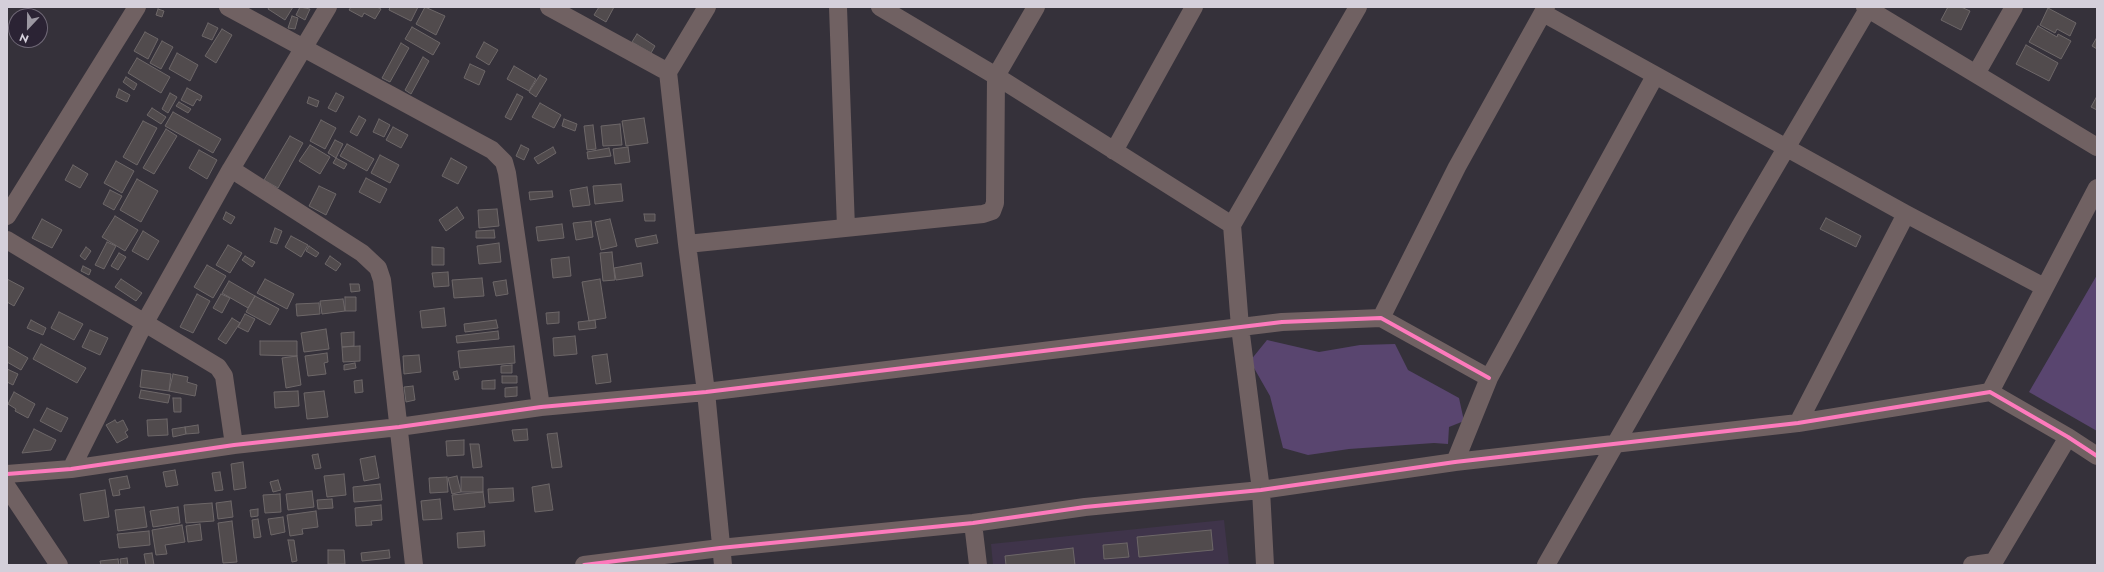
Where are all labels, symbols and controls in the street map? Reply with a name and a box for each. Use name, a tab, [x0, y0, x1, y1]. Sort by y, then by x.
north arrow	[8, 8, 48, 48]
text: N	[17, 29, 31, 47]

